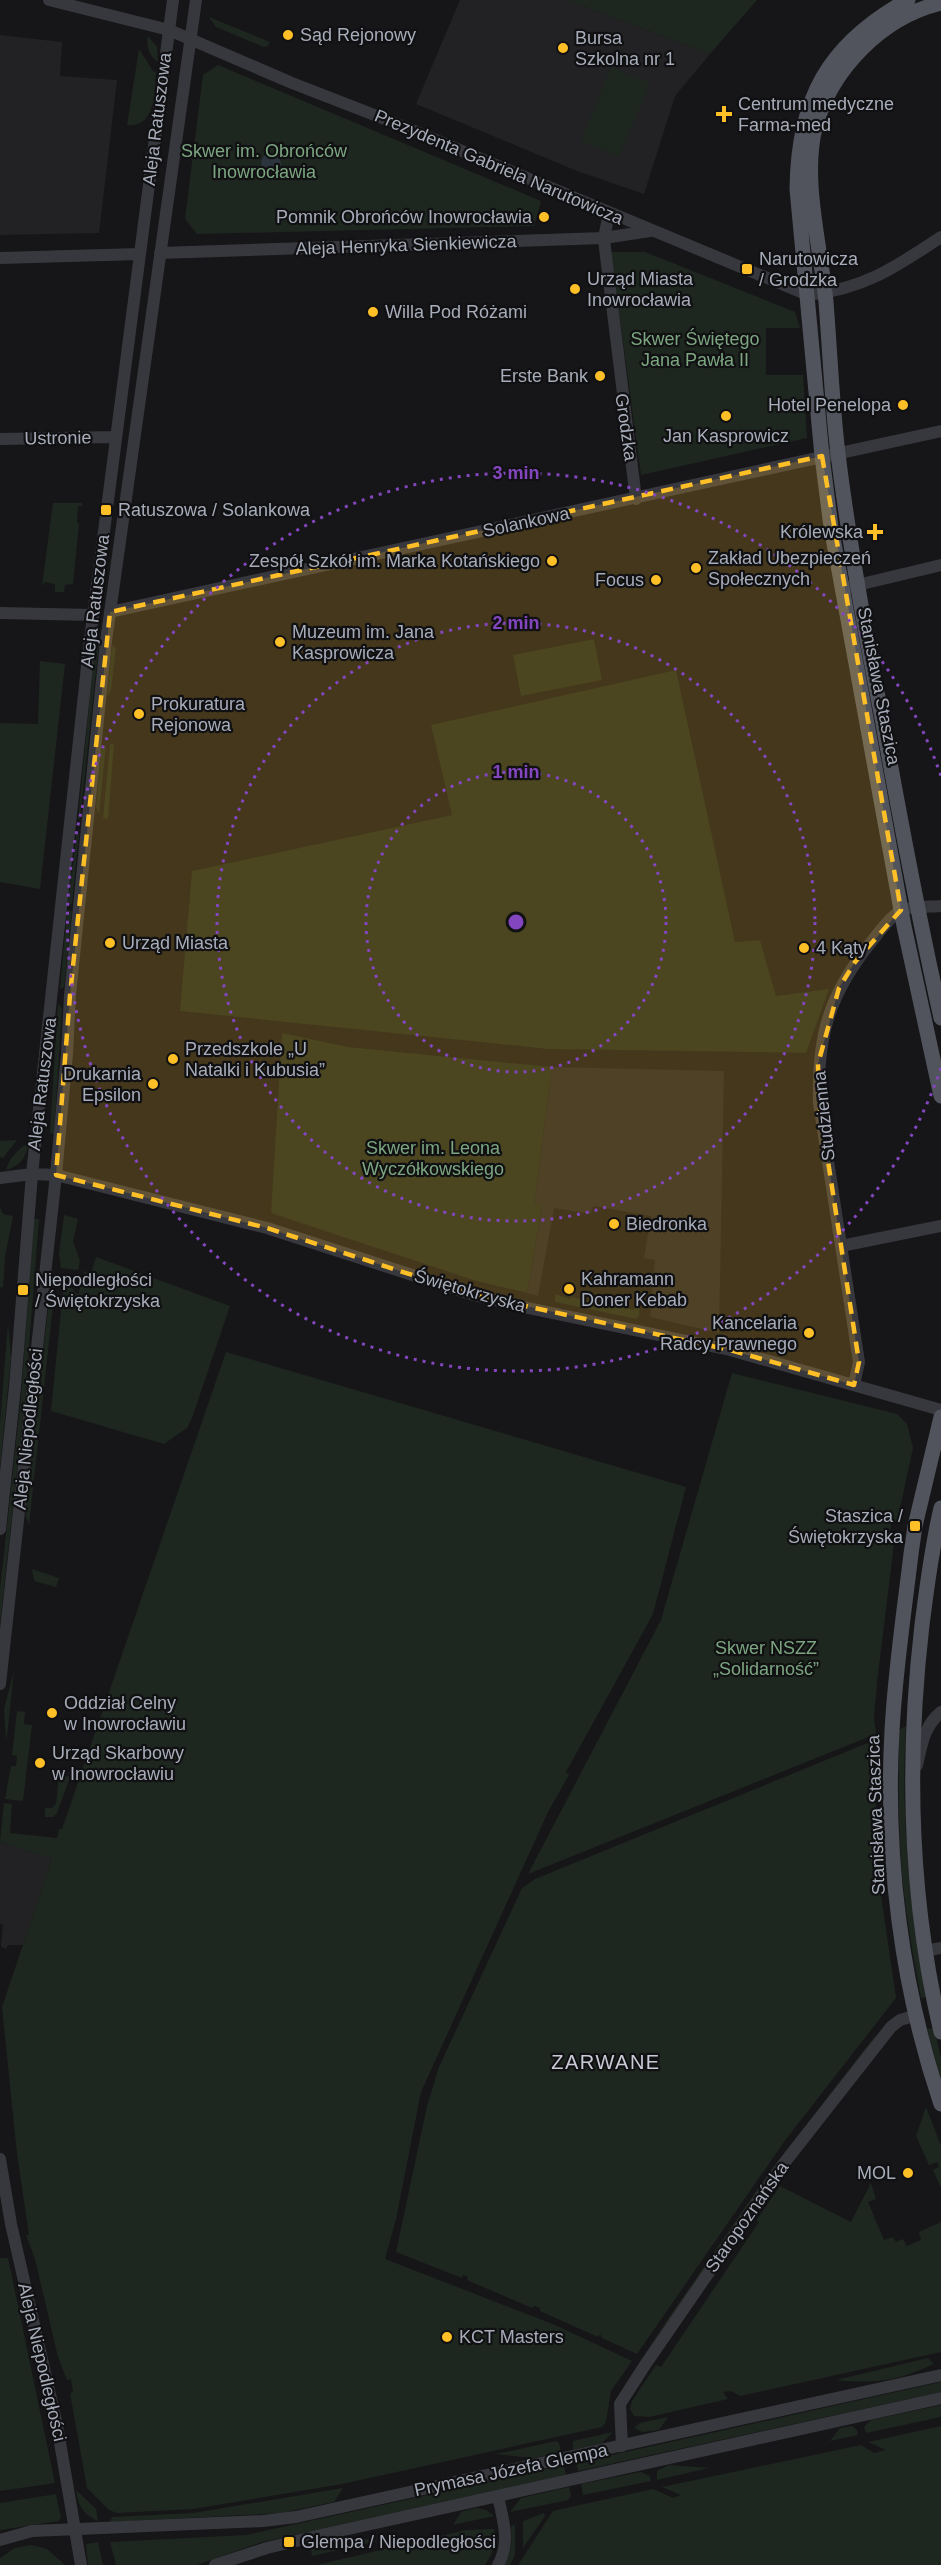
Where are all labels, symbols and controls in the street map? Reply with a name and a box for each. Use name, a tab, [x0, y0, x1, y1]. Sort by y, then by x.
place label: Sąd Rejonowy	[300, 25, 416, 45]
marker: Sąd Rejonowy	[281, 28, 295, 42]
place label: Bursa Szkolna nr 1	[575, 28, 675, 69]
marker: Bursa Szkolna nr 1	[556, 41, 570, 55]
street label: Aleja Ratuszowa	[139, 50, 175, 187]
place label: Centrum medyczne Farma-med	[738, 94, 894, 135]
street label: Prezydenta Gabriela Narutowicza	[372, 105, 627, 229]
marker: Centrum medyczne Farma-med	[715, 105, 733, 123]
park label: Skwer im. Obrońców Inowrocławia	[181, 141, 348, 182]
place label: Pomnik Obrońców Inowrocławia	[276, 207, 533, 227]
marker: Pomnik Obrońców Inowrocławia	[537, 210, 551, 224]
street label: Aleja Henryka Sienkiewicza	[295, 231, 518, 259]
place label: Narutowicza / Grodzka	[759, 249, 859, 290]
marker: Narutowicza / Grodzka	[740, 262, 754, 276]
place label: Urząd Miasta Inowrocławia	[587, 269, 694, 310]
marker: Urząd Miasta Inowrocławia	[568, 282, 582, 296]
place label: Willa Pod Różami	[385, 302, 527, 322]
marker: Willa Pod Różami	[366, 305, 380, 319]
park label: Skwer Świętego Jana Pawła II	[630, 328, 760, 370]
place label: Erste Bank	[500, 366, 589, 386]
marker: Erste Bank	[593, 369, 607, 383]
street label: Grodzka	[611, 392, 641, 463]
place label: Hotel Penelopa	[768, 395, 892, 415]
marker: Hotel Penelopa	[896, 398, 910, 412]
marker: Jan Kasprowicz	[719, 409, 733, 423]
place label: Jan Kasprowicz	[663, 426, 789, 446]
street label: Ustronie	[24, 427, 92, 449]
text: 3 min	[492, 463, 540, 483]
place label: Ratuszowa / Solankowa	[118, 500, 311, 520]
marker: Ratuszowa / Solankowa	[99, 503, 113, 517]
street label: Solankowa	[481, 503, 572, 541]
place label: Królewska	[780, 522, 864, 542]
marker: Królewska	[868, 525, 882, 539]
street label: Aleja Ratuszowa	[77, 532, 113, 669]
place label: Zakład Ubezpieczeń Społecznych	[708, 548, 871, 589]
place label: Zespół Szkół im. Marka Kotańskiego	[249, 551, 540, 571]
marker: Zespół Szkół im. Marka Kotańskiego	[545, 554, 559, 568]
marker: Zakład Ubezpieczeń Społecznych	[689, 561, 703, 575]
place label: Focus	[595, 570, 644, 590]
marker: Focus	[649, 573, 663, 587]
street label: Stanisława Staszica	[854, 606, 904, 767]
text: 2 min	[492, 613, 540, 633]
place label: Muzeum im. Jana Kasprowicza	[292, 622, 435, 663]
marker: Muzeum im. Jana Kasprowicza	[273, 635, 287, 649]
place label: Prokuratura Rejonowa	[151, 694, 246, 735]
marker: Prokuratura Rejonowa	[132, 707, 146, 721]
text: 1 min	[492, 762, 540, 782]
centre of rings	[506, 912, 526, 932]
place label: Urząd Miasta	[122, 933, 229, 953]
marker: Urząd Miasta	[103, 936, 117, 950]
place label: 4 Kąty	[816, 938, 867, 958]
marker: 4 Kąty	[797, 941, 811, 955]
street label: Aleja Ratuszowa	[24, 1015, 60, 1152]
place label: Przedszkole „U Natalki i Kubusia”	[185, 1039, 325, 1080]
marker: Przedszkole „U Natalki i Kubusia”	[166, 1052, 180, 1066]
place label: Drukarnia Epsilon	[63, 1064, 142, 1105]
street label: Studzienna	[809, 1069, 839, 1162]
marker: Drukarnia Epsilon	[146, 1077, 160, 1091]
park label: Skwer im. Leona Wyczółkowskiego	[362, 1138, 504, 1179]
place label: Biedronka	[626, 1214, 708, 1234]
marker: Biedronka	[607, 1217, 621, 1231]
street label: Świętokrzyska	[412, 1265, 529, 1317]
place label: Kahramann Doner Kebab	[581, 1269, 687, 1310]
place label: Niepodległości / Świętokrzyska	[35, 1270, 161, 1311]
marker: Kahramann Doner Kebab	[562, 1282, 576, 1296]
marker: Niepodległości / Świętokrzyska	[16, 1283, 30, 1297]
place label: Kancelaria Radcy Prawnego	[660, 1313, 798, 1354]
marker: Kancelaria Radcy Prawnego	[802, 1326, 816, 1340]
street label: Aleja Niepodległości	[10, 1347, 46, 1511]
place label: Staszica / Świętokrzyska	[788, 1506, 904, 1547]
marker: Staszica / Świętokrzyska	[908, 1519, 922, 1533]
park label: Skwer NSZZ „Solidarność”	[713, 1638, 819, 1679]
place label: Oddział Celny w Inowrocławiu	[63, 1693, 186, 1734]
marker: Oddział Celny w Inowrocławiu	[45, 1706, 59, 1720]
street label: Stanisława Staszica	[863, 1734, 889, 1895]
place label: Urząd Skarbowy w Inowrocławiu	[51, 1743, 184, 1784]
marker: Urząd Skarbowy w Inowrocławiu	[33, 1756, 47, 1770]
district label: ZARWANE	[551, 2051, 661, 2073]
street label: Staropoznańska	[701, 2157, 793, 2276]
place label: MOL	[857, 2163, 896, 2183]
marker: MOL	[901, 2166, 915, 2180]
street label: Aleja Niepodległości	[14, 2281, 70, 2443]
place label: KCT Masters	[459, 2327, 564, 2347]
marker: KCT Masters	[440, 2330, 454, 2344]
street label: Prymasa Józefa Glempa	[413, 2440, 610, 2500]
place label: Glempa / Niepodległości	[301, 2532, 496, 2552]
marker: Glempa / Niepodległości	[282, 2535, 296, 2549]

